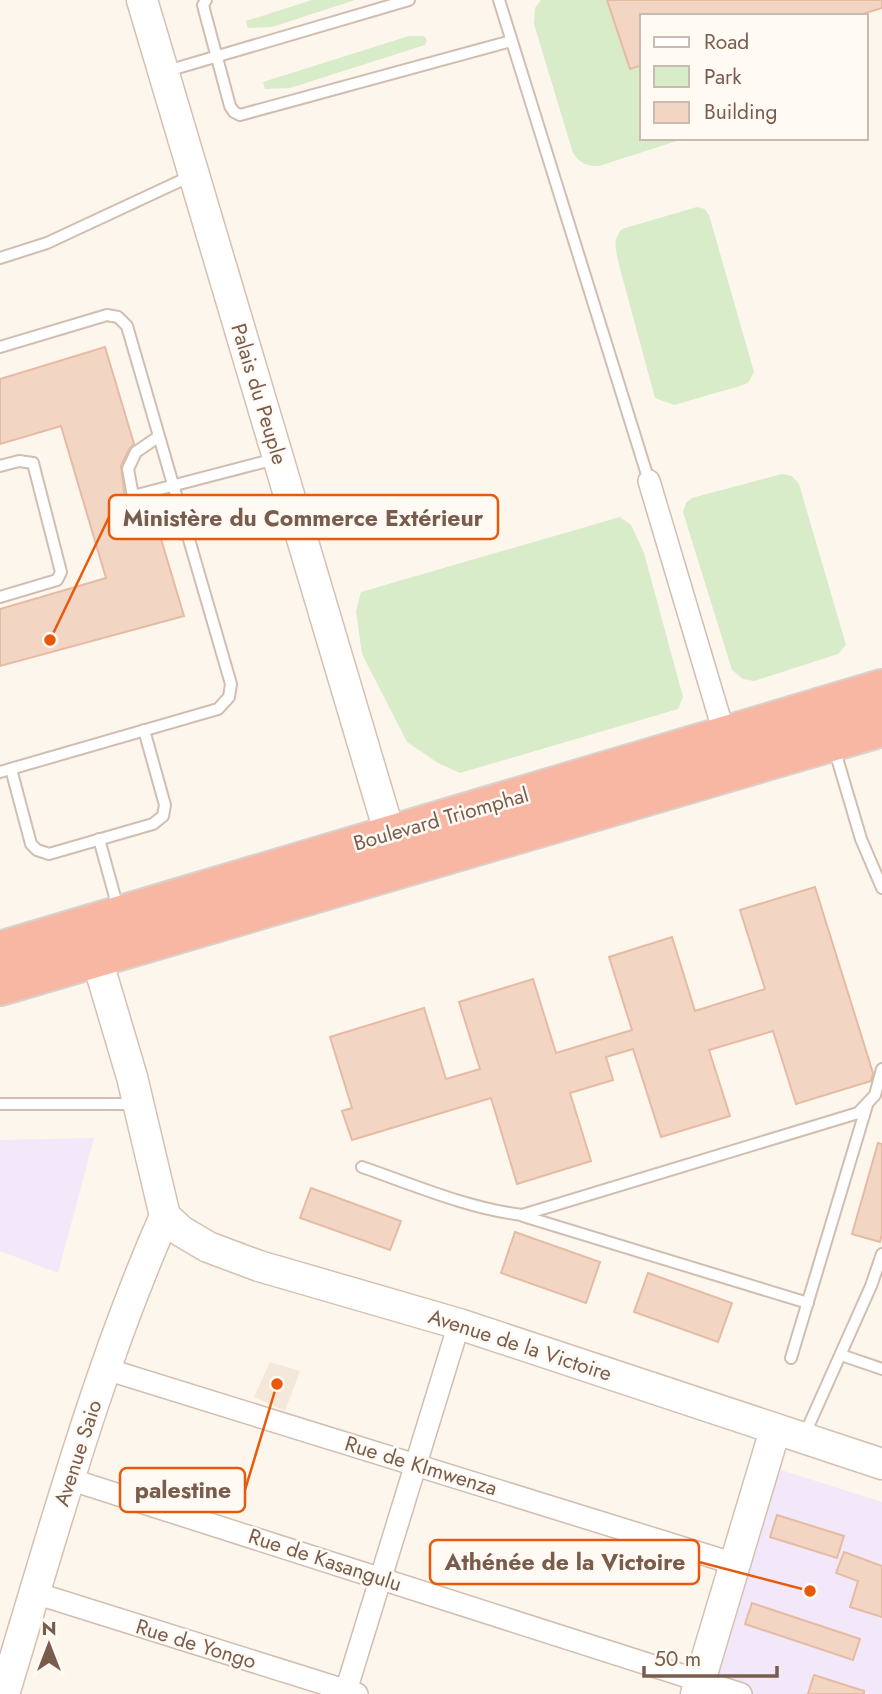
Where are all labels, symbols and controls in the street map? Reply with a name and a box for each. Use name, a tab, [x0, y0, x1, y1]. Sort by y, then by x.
legend	[640, 14, 868, 140]
text: Road	[704, 27, 749, 57]
text: Park	[704, 62, 742, 92]
text: Building	[704, 97, 777, 127]
street label: Palais du Peuple	[223, 320, 295, 468]
callout: Ministère du Commerce Extérieur	[109, 495, 498, 539]
text: Ministère du Commerce Extérieur	[123, 501, 484, 535]
street label: Boulevard Triomphal	[350, 780, 532, 858]
street label: Avenue de la Victoire	[425, 1301, 616, 1389]
street label: Avenue Saio	[47, 1396, 109, 1510]
street label: Rue de KImwenza	[341, 1429, 501, 1503]
callout: palestine	[120, 1468, 245, 1512]
text: palestine	[135, 1473, 231, 1507]
street label: Rue de Kasangulu	[245, 1521, 405, 1599]
callout: Athénée de la Victoire	[430, 1540, 699, 1584]
text: Athénée de la Victoire	[444, 1545, 685, 1579]
north arrow	[14, 1610, 84, 1680]
street label: Rue de Yongo	[132, 1611, 260, 1677]
text: N	[41, 1615, 57, 1642]
scale bar	[644, 1634, 777, 1678]
text: 50 m	[654, 1644, 701, 1674]

